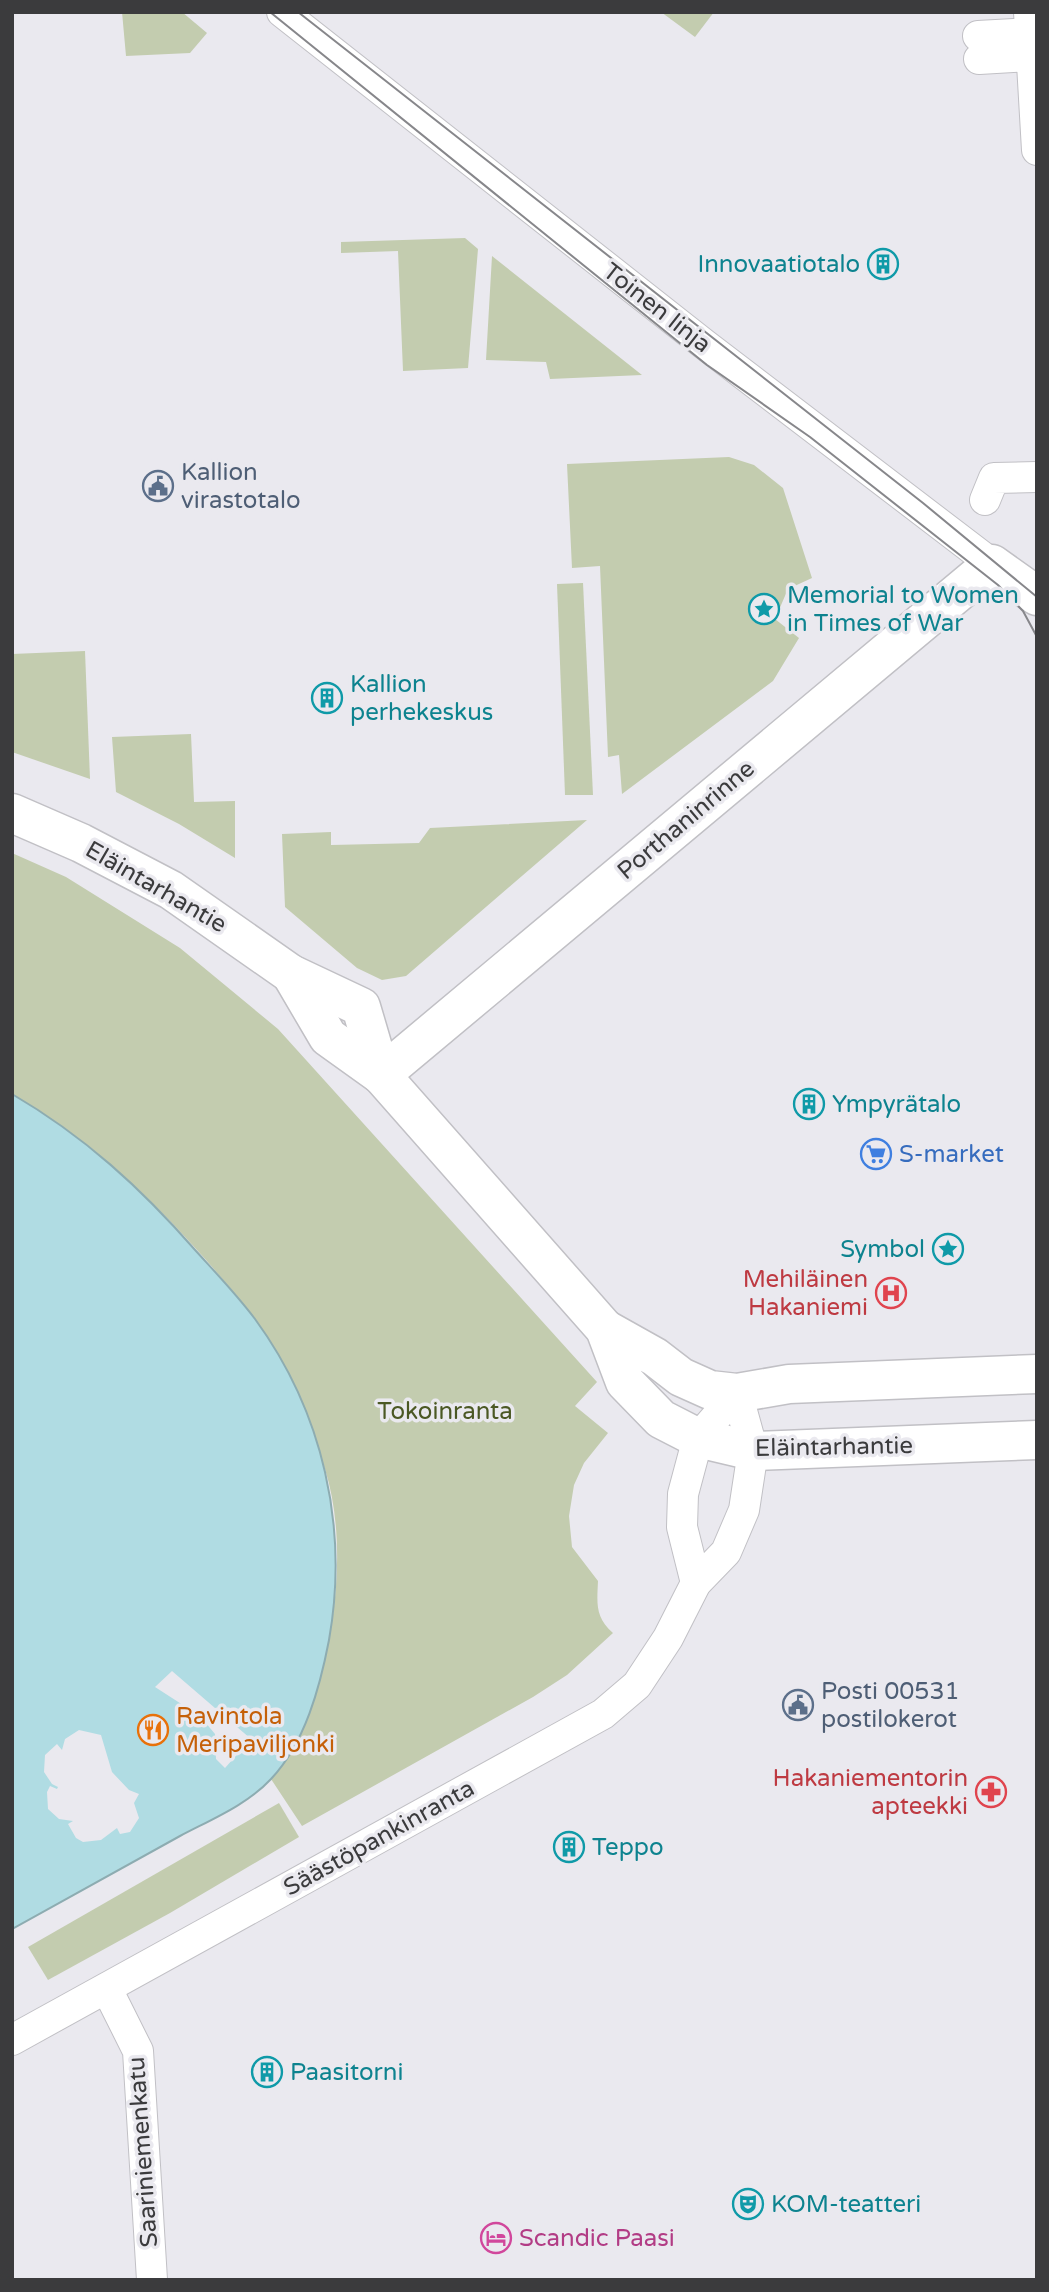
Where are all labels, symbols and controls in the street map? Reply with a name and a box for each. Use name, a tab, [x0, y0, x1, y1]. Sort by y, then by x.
building icon: Innovaatiotalo	[866, 247, 900, 281]
place label: Innovaatiotalo	[698, 250, 860, 279]
street label: Toinen linja	[597, 257, 717, 359]
place label: Kallion virastotalo	[181, 458, 301, 515]
public building icon: Kallion virastotalo	[141, 469, 175, 503]
place label: Memorial to Women in Times of War	[787, 581, 1019, 638]
place icon: Memorial to Women in Times of War	[747, 592, 781, 626]
place label: Kallion perhekeskus	[350, 670, 493, 727]
building icon: Kallion perhekeskus	[310, 681, 344, 715]
street label: Porthaninrinne	[612, 754, 760, 886]
street label: Eläintarhantie	[80, 835, 232, 939]
building icon: Ympyrätalo	[792, 1087, 826, 1121]
place label: Ympyrätalo	[832, 1090, 961, 1119]
supermarket icon: S-market	[859, 1137, 893, 1171]
place label: S-market	[899, 1140, 1004, 1169]
place icon: Symbol	[931, 1232, 965, 1266]
place label: Symbol	[840, 1235, 925, 1264]
place label: Mehiläinen Hakaniemi	[743, 1265, 868, 1322]
hospital icon: Mehiläinen Hakaniemi	[874, 1276, 908, 1310]
park label: Tokoinranta	[377, 1397, 513, 1426]
street label: Eläintarhantie	[755, 1431, 913, 1463]
place label: Posti 00531 postilokerot	[821, 1677, 960, 1734]
public building icon: Posti 00531 postilokerot	[781, 1688, 815, 1722]
place label: Ravintola Meripaviljonki	[176, 1702, 335, 1759]
restaurant icon: Ravintola Meripaviljonki	[136, 1713, 170, 1747]
place label: Hakaniementorin apteekki	[773, 1764, 968, 1821]
street label: Säästöpankinranta	[279, 1774, 479, 1902]
pharmacy icon: Hakaniementorin apteekki	[974, 1775, 1008, 1809]
building icon: Teppo	[552, 1830, 586, 1864]
place label: Teppo	[592, 1833, 664, 1862]
building icon: Paasitorni	[250, 2055, 284, 2089]
street label: Saariniemenkatu	[122, 2056, 164, 2248]
place label: Paasitorni	[290, 2058, 403, 2087]
theatre icon: KOM-teatteri	[731, 2187, 765, 2221]
place label: KOM-teatteri	[771, 2190, 921, 2219]
hotel icon: Scandic Paasi	[479, 2221, 513, 2255]
place label: Scandic Paasi	[519, 2224, 675, 2253]

